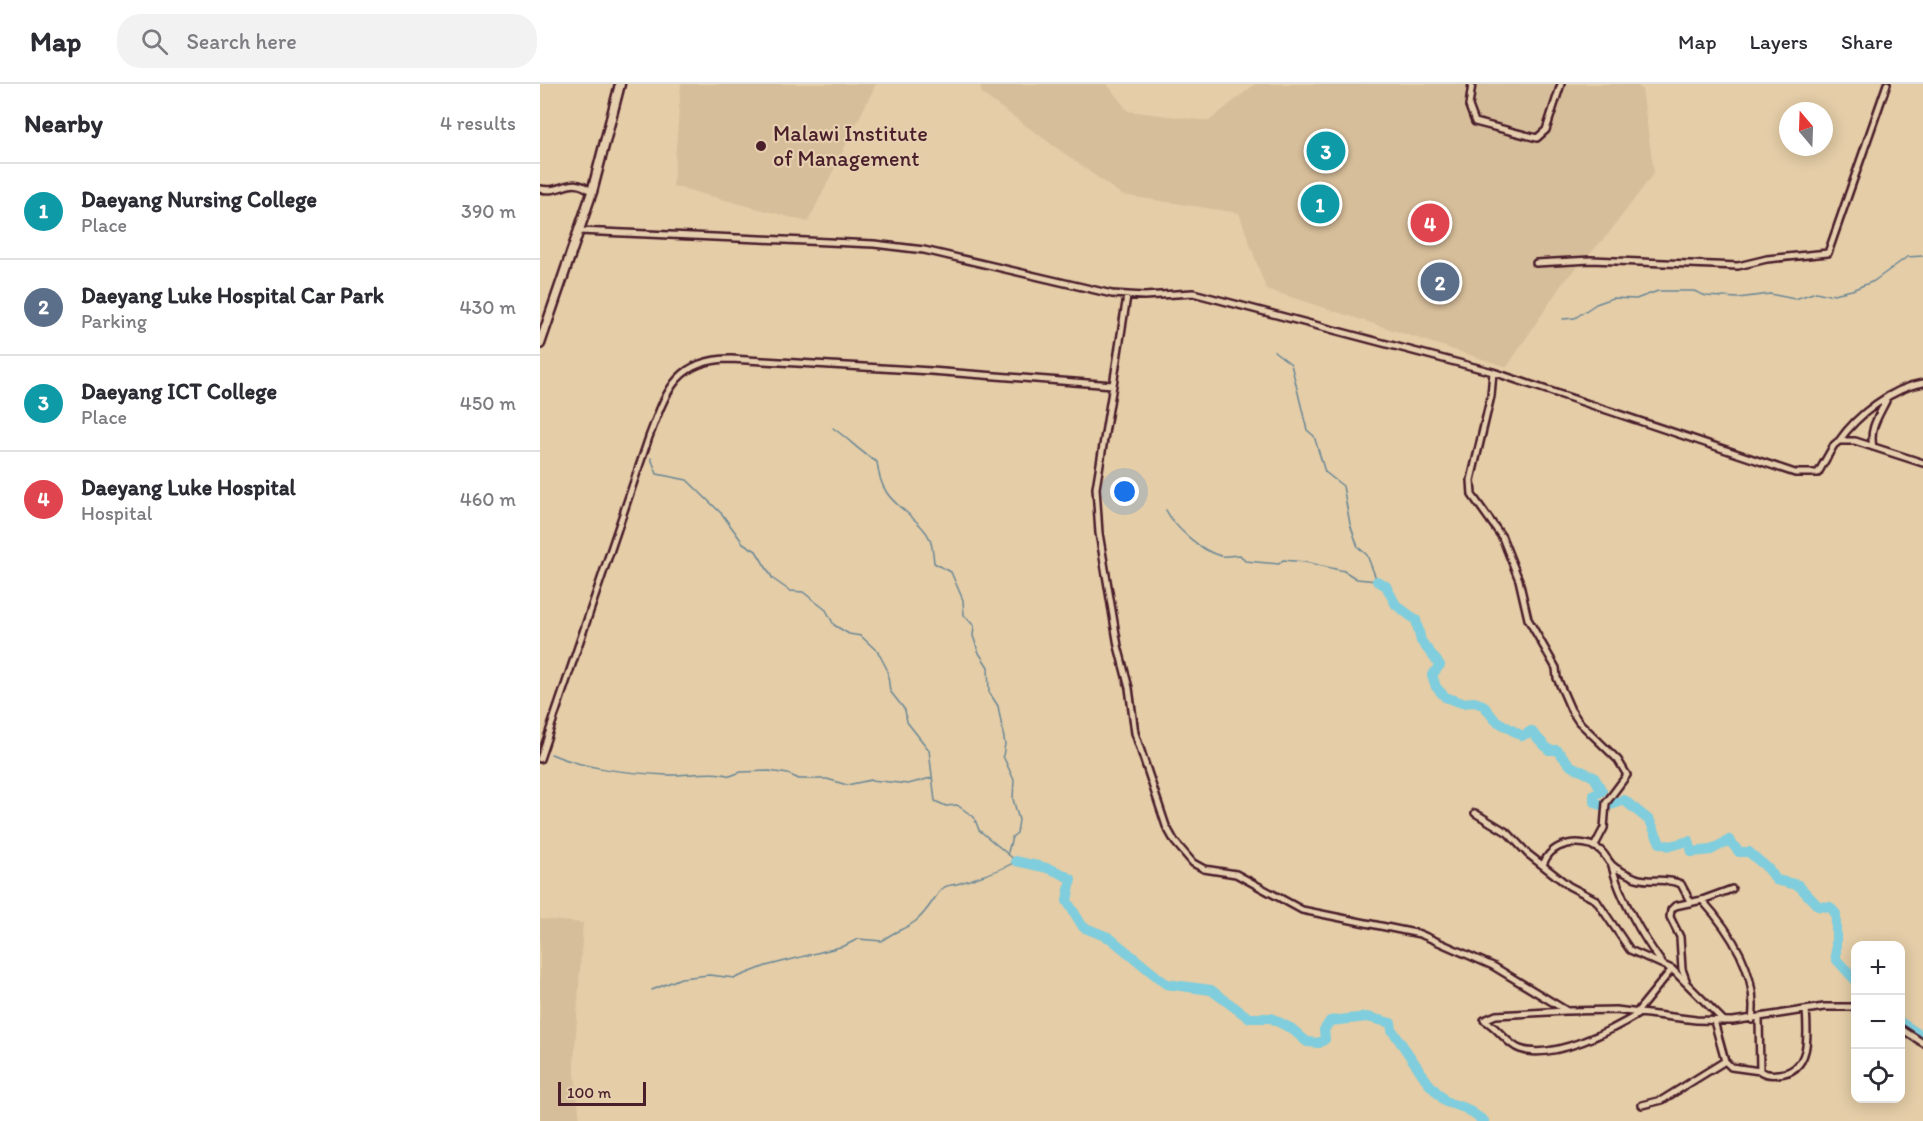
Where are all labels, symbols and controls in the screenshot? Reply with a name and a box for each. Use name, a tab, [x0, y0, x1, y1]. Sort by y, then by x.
search box	[117, 14, 537, 68]
text: Map	[30, 24, 81, 58]
icon: search	[138, 25, 171, 58]
text: Search here	[186, 28, 297, 55]
text: Map	[1678, 29, 1717, 54]
text: Layers	[1750, 29, 1808, 54]
text: Share	[1841, 29, 1893, 54]
north arrow	[1779, 102, 1833, 156]
text: Nearby	[24, 107, 103, 139]
text: 4 results	[440, 111, 516, 135]
place label: Malawi Institute of Management	[773, 120, 928, 172]
pin: 3	[1306, 128, 1346, 174]
marker: Malawi Institute of Management	[754, 139, 768, 153]
pin: 1	[1300, 182, 1340, 226]
text: Daeyang Nursing College	[81, 186, 317, 213]
text: 1	[39, 199, 48, 223]
text: 390 m	[461, 199, 516, 223]
pin: 4	[1410, 200, 1450, 246]
text: Place	[81, 213, 127, 237]
pin: 2	[1420, 260, 1460, 304]
text: Daeyang Luke Hospital Car Park	[81, 282, 384, 309]
text: 2	[38, 295, 49, 319]
text: 430 m	[459, 295, 516, 319]
text: Parking	[81, 309, 147, 333]
text: Daeyang ICT College	[81, 378, 277, 405]
text: 3	[38, 391, 49, 415]
text: 450 m	[460, 391, 516, 415]
text: Place	[81, 405, 127, 429]
text: Daeyang Luke Hospital	[81, 474, 296, 501]
your location	[1110, 477, 1139, 506]
text: 4	[37, 487, 50, 511]
text: 460 m	[460, 487, 516, 511]
text: Hospital	[81, 501, 153, 525]
map controls	[1851, 941, 1905, 1103]
button: +	[1851, 941, 1905, 995]
button: −	[1851, 995, 1905, 1049]
button: locate	[1851, 1049, 1905, 1103]
scale bar	[558, 1079, 646, 1106]
text: 100 m	[567, 1083, 611, 1102]

